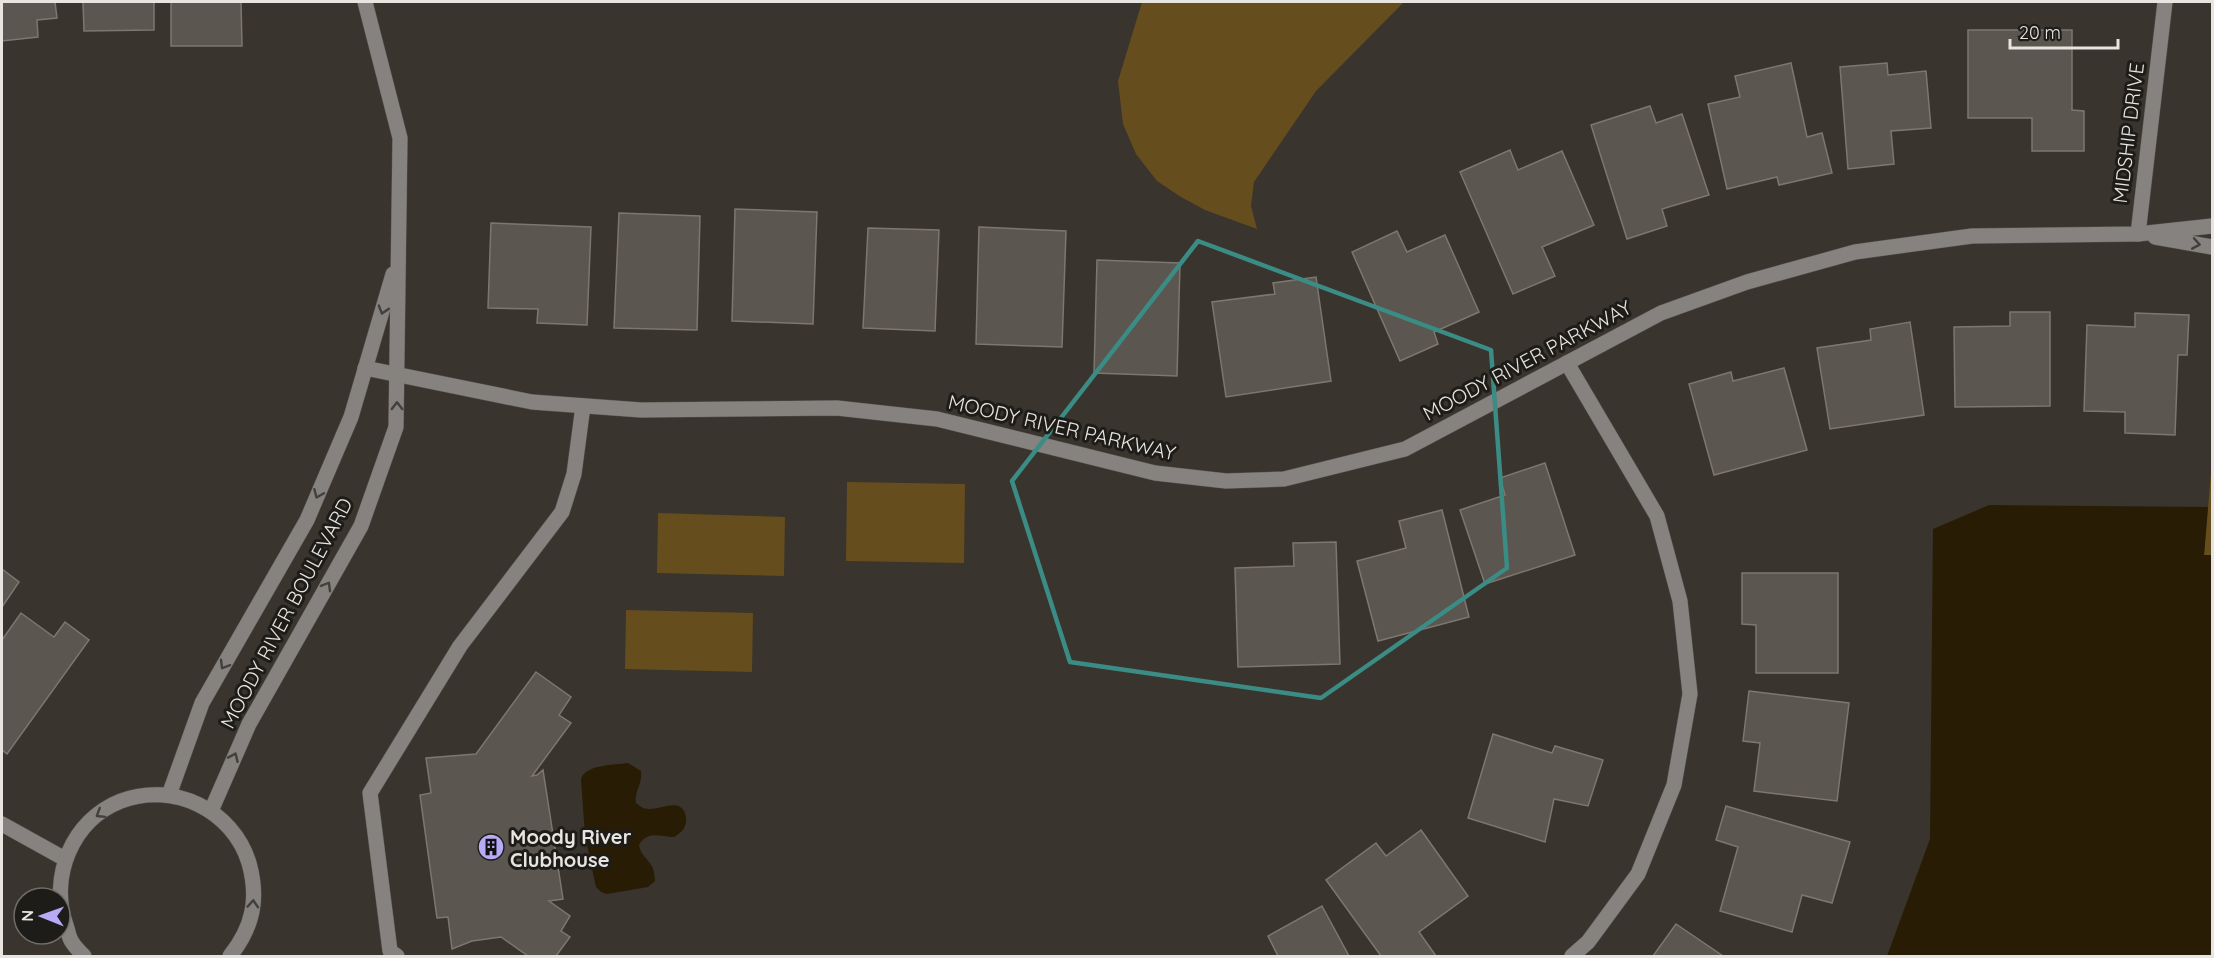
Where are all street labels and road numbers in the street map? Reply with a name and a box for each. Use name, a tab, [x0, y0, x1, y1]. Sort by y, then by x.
street label: MIDSHIP DRIVE	[2107, 61, 2149, 205]
street label: MOODY RIVER PARKWAY	[1418, 294, 1636, 426]
street label: MOODY RIVER PARKWAY	[946, 389, 1178, 465]
street label: MOODY RIVER BOULEVARD	[215, 493, 357, 733]

